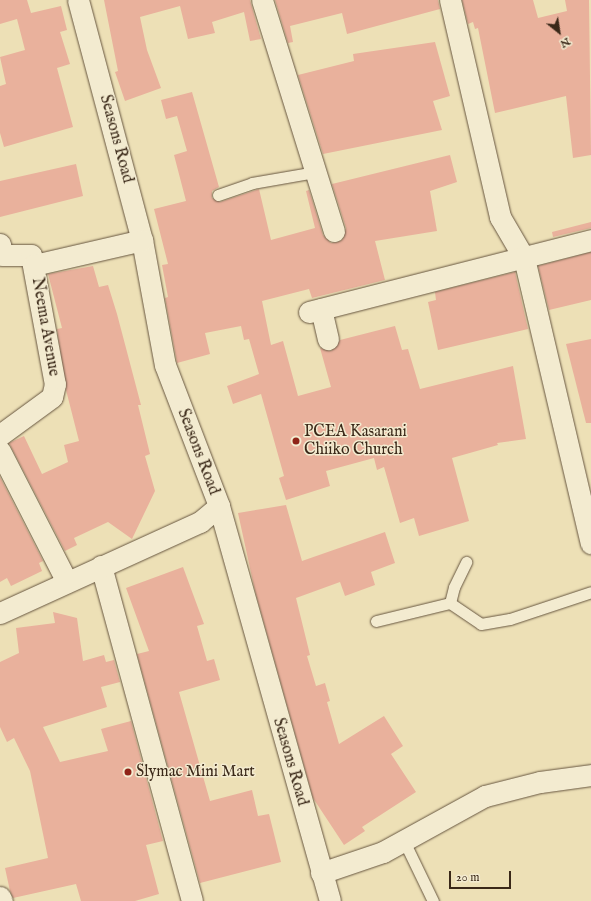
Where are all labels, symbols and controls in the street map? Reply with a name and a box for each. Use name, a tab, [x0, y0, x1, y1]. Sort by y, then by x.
north arrow	[539, 12, 579, 52]
text: N	[557, 34, 573, 51]
street label: Seasons Road	[95, 93, 137, 185]
street label: Neema Avenue	[27, 276, 63, 378]
street label: Seasons Road	[173, 406, 223, 498]
place label: PCEA Kasarani Chiiko Church	[304, 422, 407, 460]
marker: PCEA Kasarani Chiiko Church	[291, 436, 301, 446]
street label: Seasons Road	[268, 716, 312, 808]
place label: Slymac Mini Mart	[136, 762, 255, 782]
marker: Slymac Mini Mart	[123, 767, 133, 777]
scale bar	[451, 863, 513, 889]
text: 20 m	[456, 870, 479, 885]

